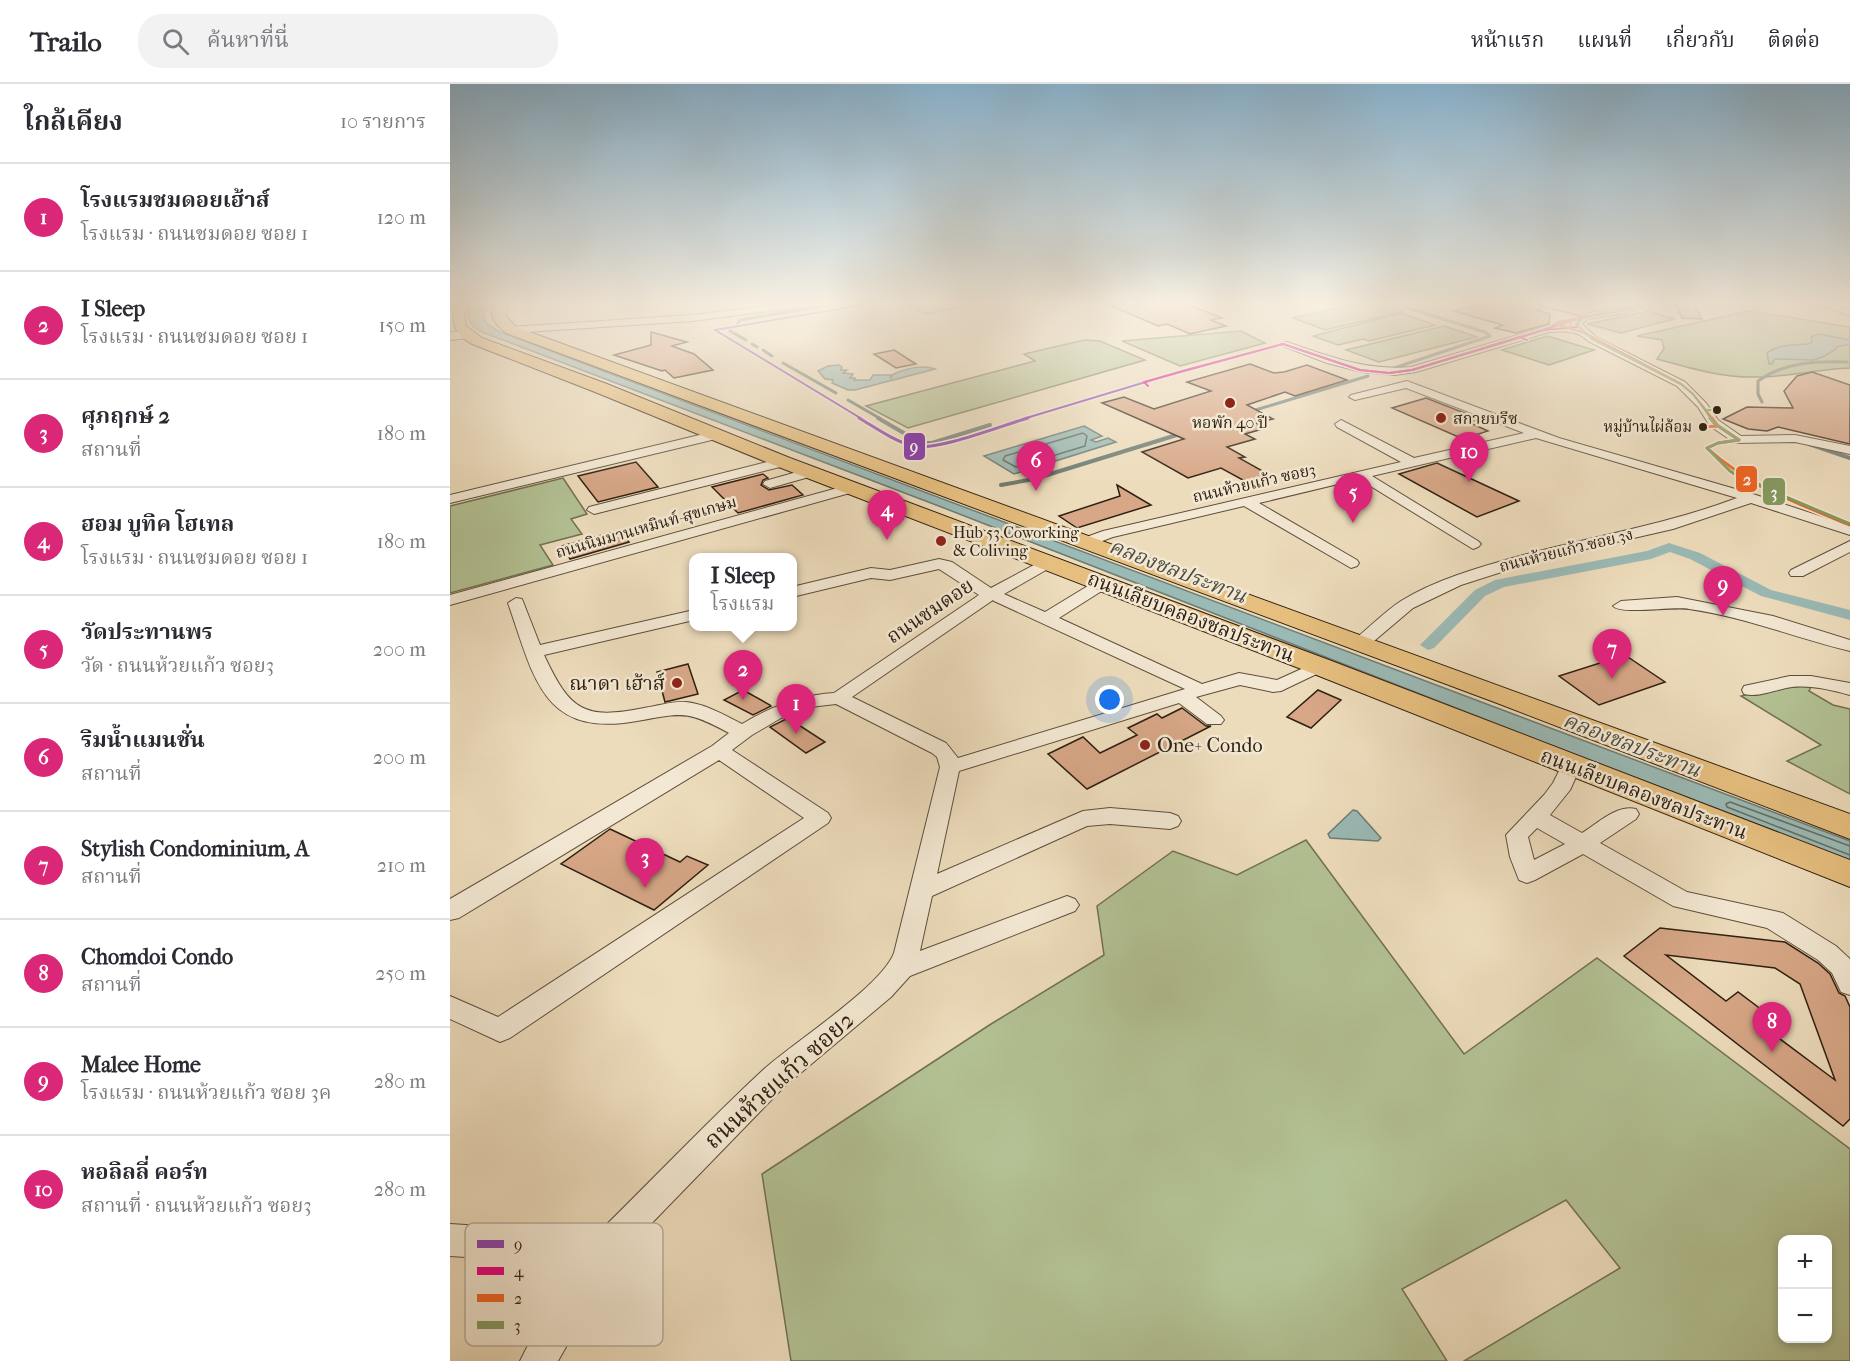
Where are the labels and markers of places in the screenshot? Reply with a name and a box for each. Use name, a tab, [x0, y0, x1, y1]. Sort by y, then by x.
marker: หอพัก 40 ปี	[1223, 396, 1237, 410]
unlabelled marker	[1711, 404, 1723, 416]
place label: สกายบรีซ	[1453, 409, 1518, 428]
marker: สกายบรีซ	[1434, 411, 1448, 425]
place label: หอพัก 40 ปี	[1192, 413, 1268, 432]
place label: หมู่บ้านไผ่ล้อม	[1604, 416, 1692, 437]
marker: หมู่บ้านไผ่ล้อม	[1697, 421, 1709, 433]
pin: 10	[1450, 432, 1488, 482]
pin: 6	[1016, 442, 1056, 491]
pin: 5	[1334, 474, 1372, 523]
pin: 4	[868, 490, 906, 540]
place label: Hub 53 Coworking & Coliving	[953, 523, 1079, 560]
marker: Hub 53 Coworking & Coliving	[934, 534, 948, 548]
pin: 9	[1704, 566, 1742, 616]
pin: 7	[1592, 630, 1632, 679]
pin: 2	[724, 650, 762, 700]
place label: ณาดา เฮ้าส์	[569, 672, 665, 695]
marker: ณาดา เฮ้าส์	[670, 676, 684, 690]
pin: 1	[776, 684, 816, 734]
place label: One+ Condo	[1157, 734, 1263, 757]
marker: One+ Condo	[1138, 738, 1152, 752]
pin: 3	[626, 838, 664, 888]
pin: 8	[1752, 1002, 1792, 1052]

